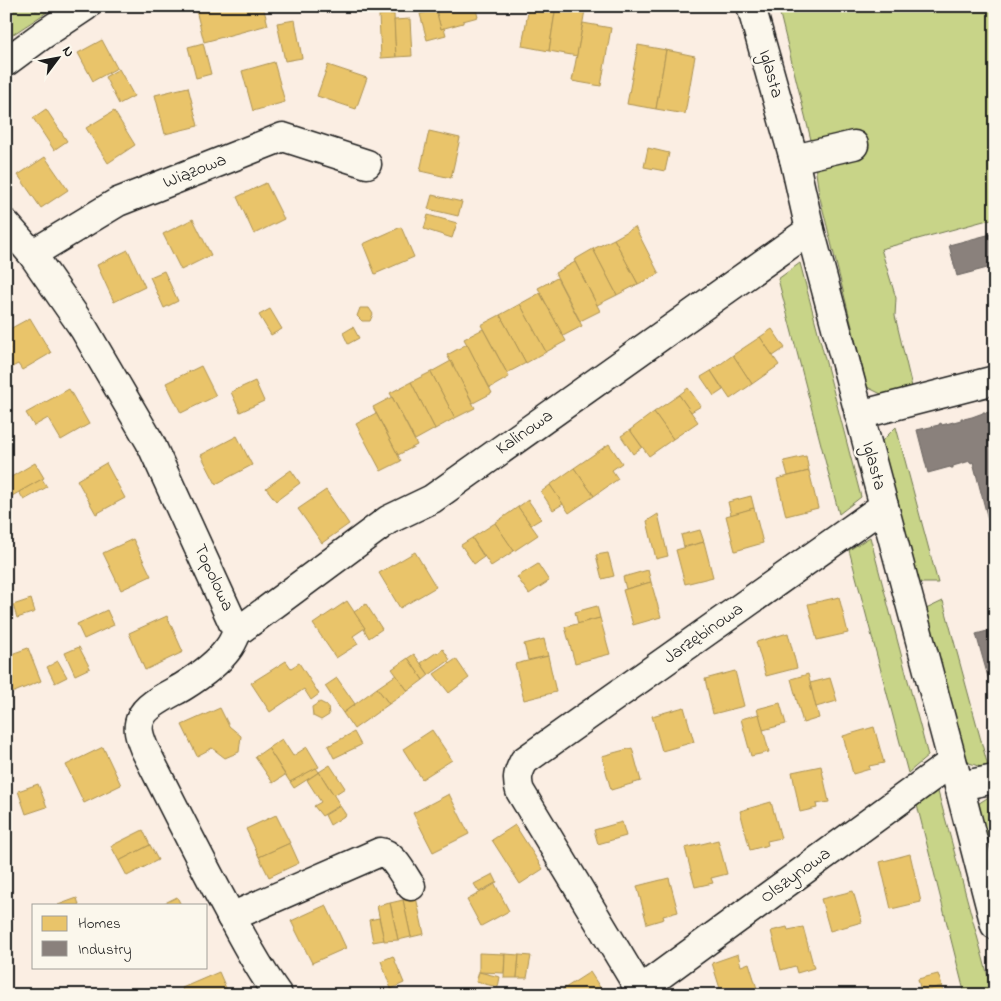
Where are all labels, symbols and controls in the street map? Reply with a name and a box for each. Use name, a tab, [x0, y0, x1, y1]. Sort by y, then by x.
north arrow	[32, 32, 82, 82]
text: N	[56, 42, 79, 61]
street label: Iglasta	[750, 47, 789, 102]
street label: Wiązowa	[159, 148, 231, 196]
street label: Kalinowa	[491, 404, 559, 462]
street label: Iglasta	[853, 439, 892, 493]
street label: Topolowa	[186, 540, 240, 616]
street label: Jarzębinowa	[659, 597, 749, 671]
street label: Olszynowa	[755, 842, 837, 910]
legend	[32, 904, 208, 968]
text: Homes	[78, 913, 121, 935]
text: Industry	[78, 939, 132, 962]

